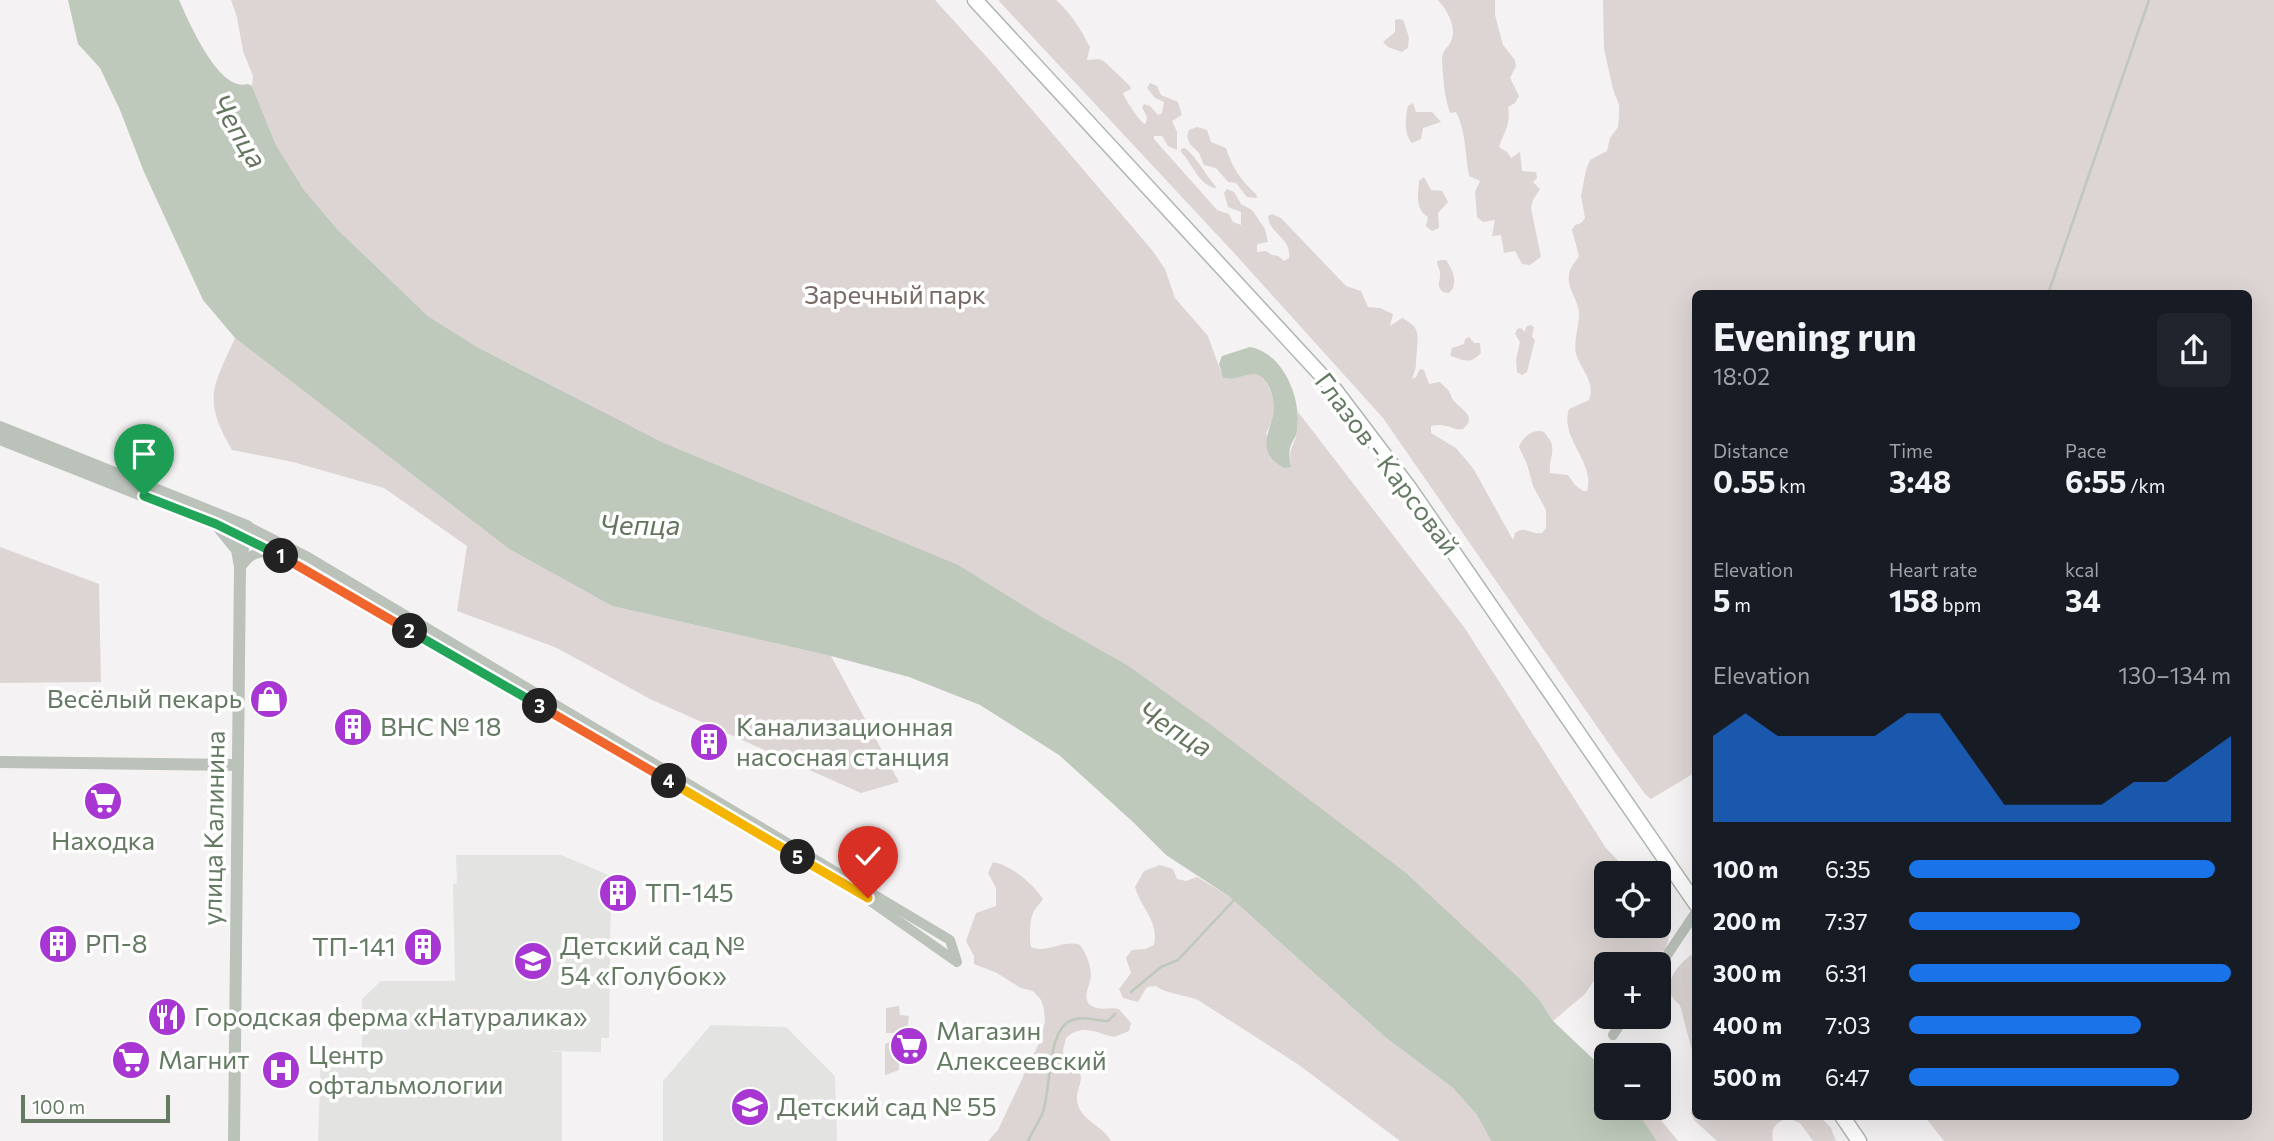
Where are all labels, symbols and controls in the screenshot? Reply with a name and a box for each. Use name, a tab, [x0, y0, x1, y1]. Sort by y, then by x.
water label: Чепца	[205, 87, 275, 174]
park label: Заречный парк	[804, 278, 986, 309]
text: Evening run	[1713, 312, 1917, 359]
button: share	[2157, 313, 2231, 387]
text: 18:02	[1713, 362, 1770, 390]
street label: Глазов - Карсовай	[1310, 366, 1467, 560]
pin	[114, 424, 174, 496]
icon: arrive	[125, 435, 163, 473]
text: Distance	[1713, 439, 1789, 462]
text: Time	[1889, 439, 1933, 462]
text: Pace	[2065, 439, 2106, 462]
text: 0.55	[1713, 462, 1775, 499]
text: 3:48	[1889, 462, 1951, 499]
text: 6:55	[2065, 462, 2126, 499]
text: km	[1775, 474, 1806, 497]
text: /km	[2126, 474, 2165, 497]
water label: Чепца	[600, 507, 680, 541]
pin: 1	[264, 538, 298, 574]
text: 1	[276, 544, 285, 567]
text: Elevation	[1713, 558, 1793, 581]
text: Heart rate	[1889, 558, 1977, 581]
text: kcal	[2065, 558, 2099, 581]
text: 5	[1713, 581, 1731, 618]
text: 158	[1889, 581, 1939, 618]
text: 34	[2065, 581, 2101, 618]
text: m	[1731, 593, 1751, 616]
text: bpm	[1939, 593, 1981, 616]
pin: 2	[392, 614, 428, 648]
text: 2	[404, 619, 415, 642]
text: Elevation	[1713, 661, 1810, 689]
text: 130–134 m	[2118, 661, 2231, 689]
shop icon: Весёлый пекарь	[248, 678, 290, 720]
place label: Весёлый пекарь	[47, 682, 242, 713]
pin: 3	[522, 688, 558, 724]
water label: Чепца	[1132, 693, 1219, 763]
text: 3	[534, 694, 545, 717]
building icon: ВНС № 18	[332, 706, 374, 748]
place label: ВНС № 18	[380, 710, 501, 741]
place label: Канализационная насосная станция	[736, 710, 954, 771]
building icon: Канализационная насосная станция	[688, 721, 730, 763]
street label: улица Калинина	[195, 730, 230, 926]
pin: 4	[652, 764, 686, 798]
text: 4	[663, 769, 674, 792]
supermarket icon: Находка	[82, 780, 124, 822]
place label: Находка	[51, 824, 155, 855]
pin	[838, 826, 898, 898]
icon: check	[849, 837, 887, 875]
pin: 5	[780, 840, 816, 874]
text: 5	[792, 845, 803, 868]
text: 100 m	[1713, 855, 1778, 883]
text: 6:35	[1825, 855, 1871, 883]
map controls	[1594, 861, 1671, 1120]
button: locate	[1594, 861, 1671, 938]
building icon: ТП-145	[597, 872, 639, 914]
place label: ТП-145	[645, 876, 734, 907]
text: 200 m	[1713, 907, 1781, 935]
text: 7:37	[1825, 907, 1868, 935]
building icon: РП-8	[37, 923, 79, 965]
building icon: ТП-141	[402, 926, 444, 968]
place label: РП-8	[85, 927, 147, 958]
place label: Детский сад № 54 «Голубок»	[560, 929, 745, 990]
place label: ТП-141	[312, 930, 396, 961]
school or university icon: Детский сад № 54 «Голубок»	[512, 940, 554, 982]
button: +	[1594, 952, 1671, 1029]
text: 300 m	[1713, 959, 1781, 987]
text: 6:31	[1825, 959, 1867, 987]
restaurant icon: Городская ферма «Натуралика»	[146, 996, 188, 1038]
place label: Городская ферма «Натуралика»	[194, 1000, 587, 1031]
text: 400 m	[1713, 1011, 1782, 1039]
text: 7:03	[1825, 1011, 1871, 1039]
place label: Магазин Алексеевский	[936, 1014, 1107, 1075]
supermarket icon: Магазин Алексеевский	[888, 1025, 930, 1067]
place label: Центр офтальмологии	[308, 1038, 504, 1099]
supermarket icon: Магнит	[110, 1039, 152, 1081]
place label: Магнит	[158, 1043, 249, 1074]
button: −	[1594, 1043, 1671, 1120]
hospital icon: Центр офтальмологии	[260, 1049, 302, 1091]
text: 500 m	[1713, 1063, 1781, 1091]
text: 6:47	[1825, 1063, 1870, 1091]
school or university icon: Детский сад № 55	[729, 1086, 771, 1128]
place label: Детский сад № 55	[777, 1090, 997, 1121]
scale bar	[21, 1092, 170, 1124]
text: 100 m	[32, 1095, 85, 1118]

